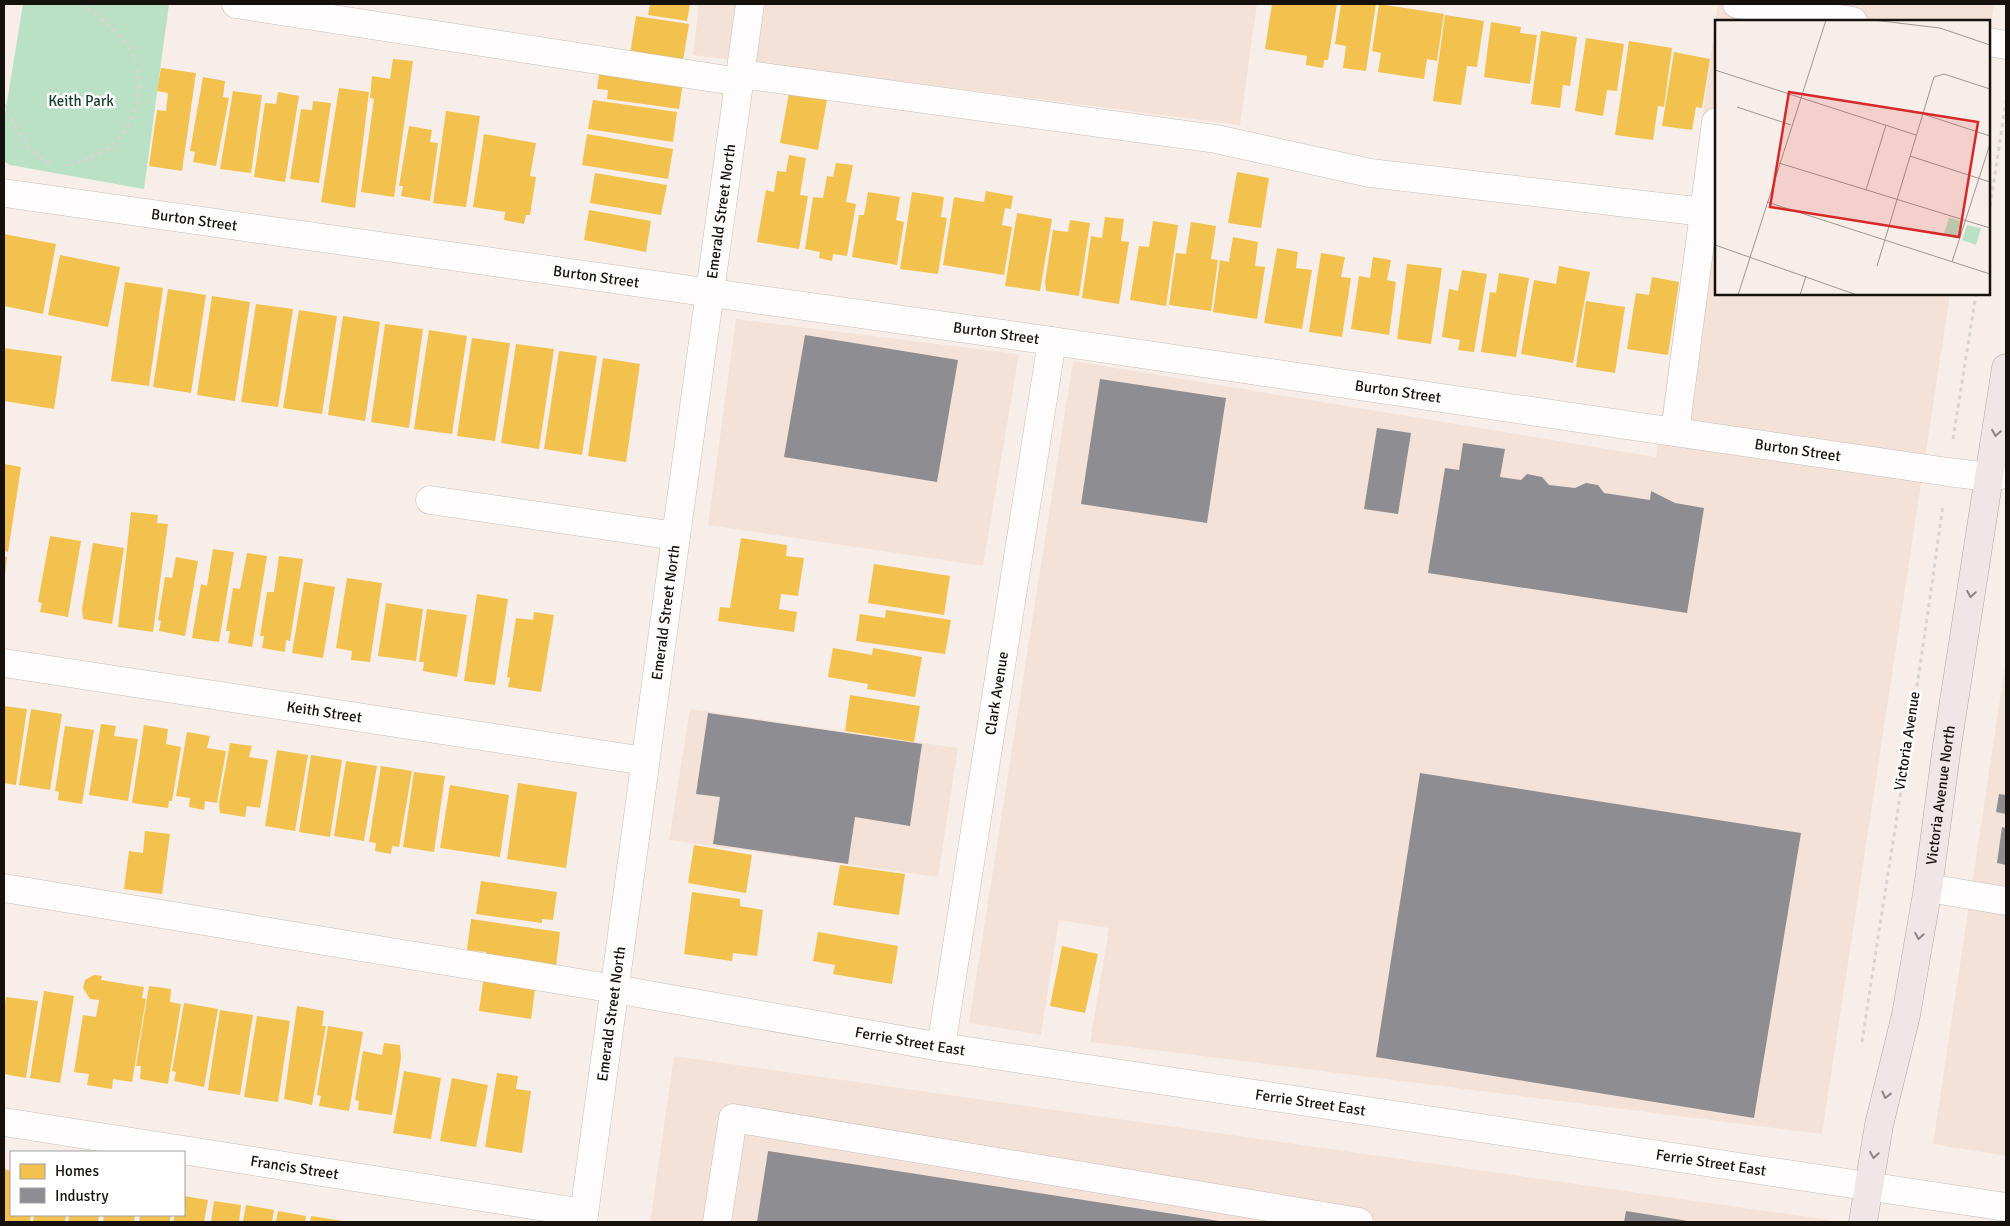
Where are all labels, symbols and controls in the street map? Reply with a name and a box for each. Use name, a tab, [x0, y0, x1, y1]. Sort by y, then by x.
inset map	[1715, 20, 1990, 295]
park label: Keith Park	[48, 92, 114, 110]
street label: Emerald Street North	[703, 143, 739, 280]
street label: Burton Street	[150, 205, 238, 235]
street label: Burton Street	[552, 262, 640, 292]
street label: Burton Street	[952, 318, 1040, 348]
street label: Burton Street	[1354, 376, 1442, 407]
one-way arrow	[1991, 430, 2002, 438]
street label: Burton Street	[1753, 435, 1842, 465]
street label: Emerald Street North	[648, 544, 684, 681]
one-way arrow	[1966, 590, 1977, 598]
street label: Clark Avenue	[981, 650, 1012, 736]
street label: Victoria Avenue	[1890, 690, 1924, 792]
street label: Keith Street	[285, 697, 363, 727]
street label: Victoria Avenue North	[1922, 724, 1959, 866]
one-way arrow	[1915, 932, 1925, 941]
street label: Emerald Street North	[593, 945, 629, 1083]
street label: Ferrie Street East	[854, 1023, 966, 1060]
street label: Ferrie Street East	[1254, 1085, 1367, 1120]
one-way arrow	[1881, 1091, 1892, 1100]
street label: Ferrie Street East	[1655, 1145, 1767, 1180]
legend	[10, 1151, 185, 1216]
street label: Francis Street	[249, 1152, 340, 1183]
one-way arrow	[1869, 1152, 1880, 1160]
text: Homes	[55, 1162, 99, 1180]
text: Industry	[55, 1187, 108, 1205]

